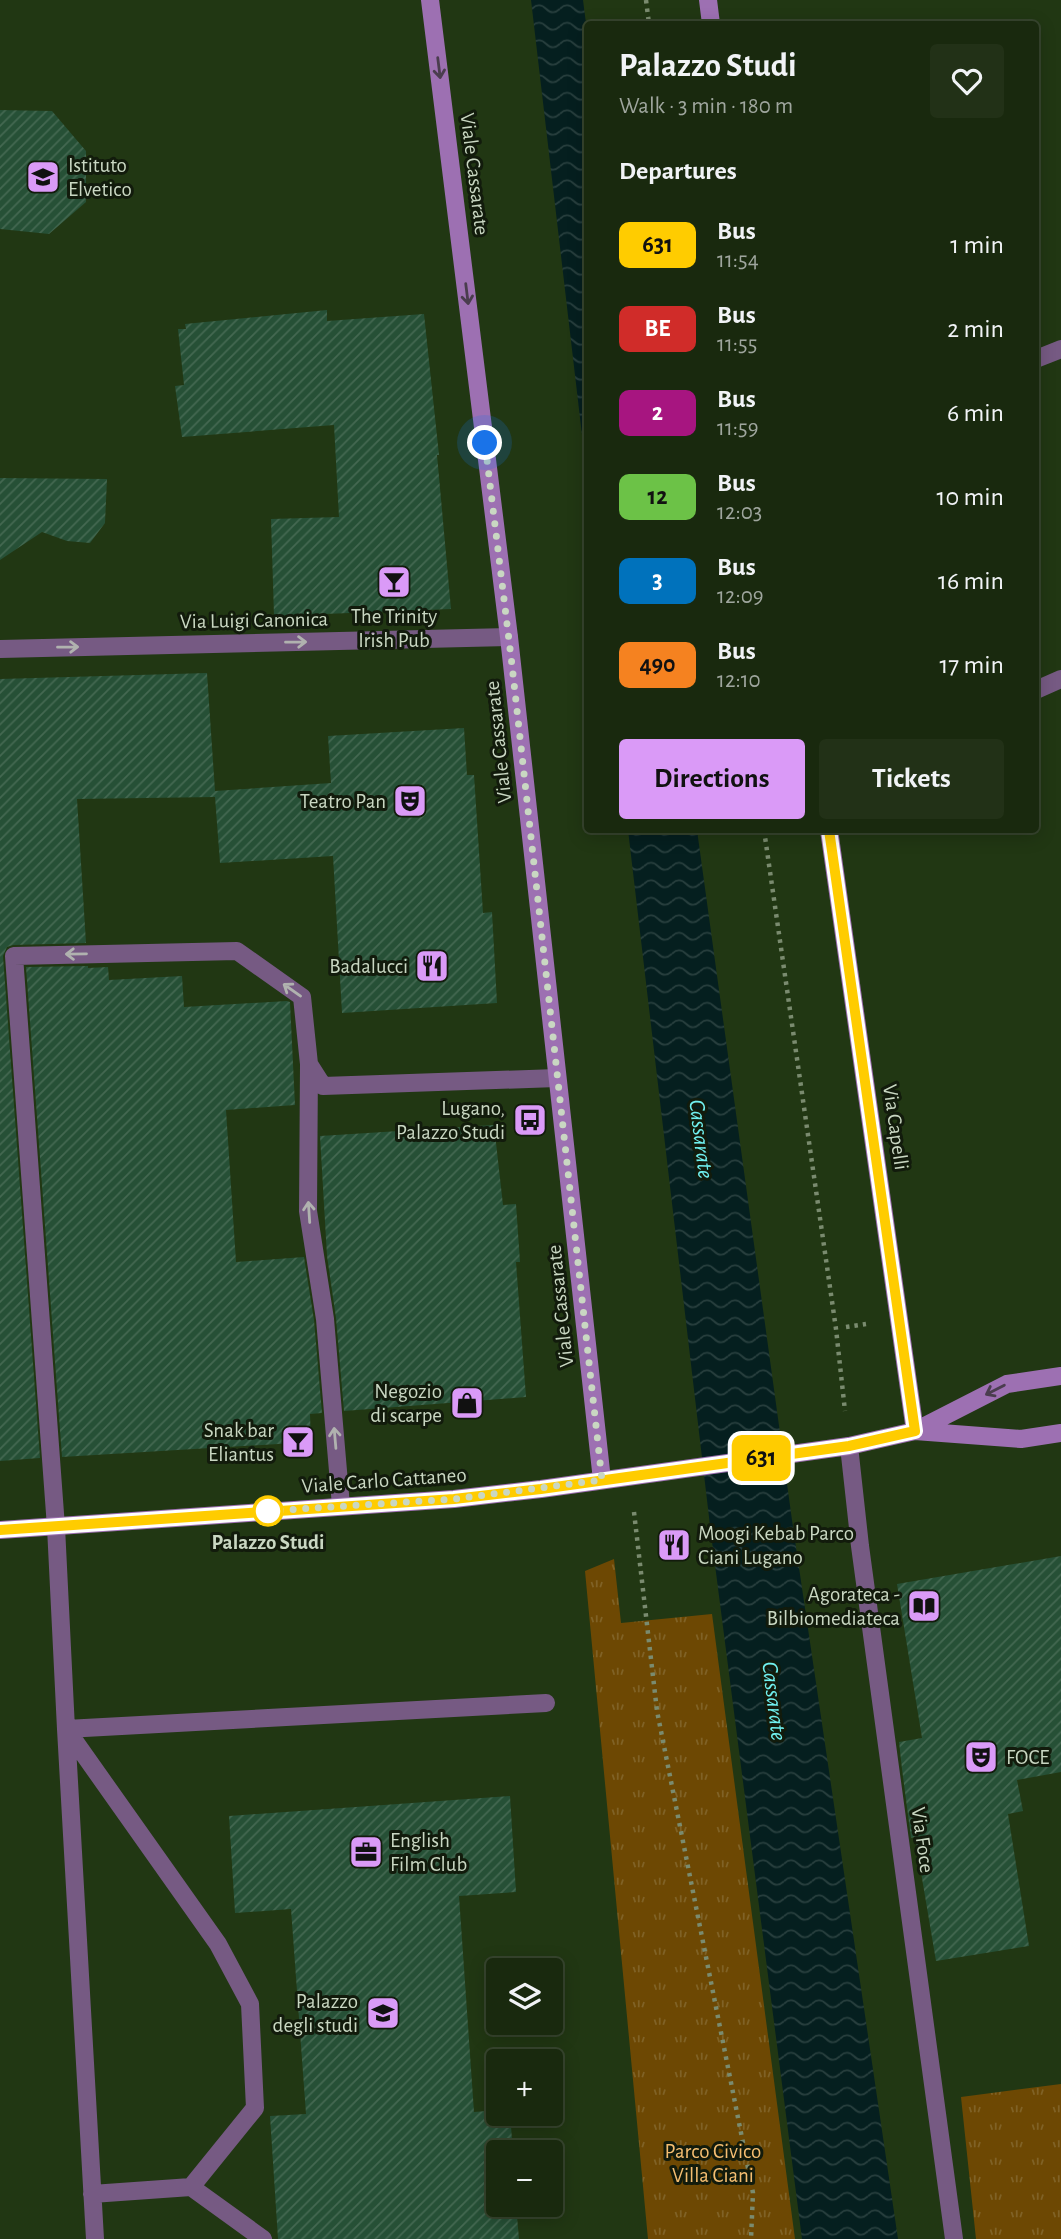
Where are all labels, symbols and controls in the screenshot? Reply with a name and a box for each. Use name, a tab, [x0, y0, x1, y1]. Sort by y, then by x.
button: heart	[930, 44, 1004, 118]
text: Palazzo Studi	[619, 50, 797, 83]
one-way arrow	[432, 56, 445, 79]
text: Walk · 3 min · 180 m	[619, 95, 793, 118]
street label: Viale Cassarate	[457, 112, 492, 236]
place label: Istituto Elvetico	[68, 155, 132, 200]
school or university icon: Istituto Elvetico	[24, 158, 62, 196]
text: Departures	[619, 158, 737, 184]
text: Bus	[717, 218, 756, 244]
text: 1 min	[950, 232, 1004, 258]
text: 631	[642, 233, 673, 257]
text: 11:54	[717, 249, 759, 272]
one-way arrow	[460, 282, 473, 304]
text: Bus	[717, 302, 756, 328]
text: 2 min	[947, 316, 1004, 342]
text: BE	[644, 317, 671, 341]
text: 11:55	[717, 333, 757, 356]
text: Bus	[717, 386, 756, 412]
text: 6 min	[947, 400, 1004, 426]
text: 2	[652, 401, 663, 425]
text: 11:59	[717, 417, 759, 440]
your location	[467, 425, 502, 460]
text: Bus	[717, 470, 756, 496]
text: 10 min	[937, 484, 1004, 510]
text: 12	[648, 485, 667, 509]
text: 12:03	[717, 501, 762, 524]
text: Bus	[717, 554, 756, 580]
bar icon: The Trinity Irish Pub	[375, 563, 413, 601]
text: 16 min	[938, 568, 1004, 594]
text: 3	[652, 569, 663, 593]
text: 12:09	[717, 585, 764, 608]
place label: The Trinity Irish Pub	[351, 606, 437, 651]
street label: Via Luigi Canonica	[180, 609, 329, 632]
one-way arrow	[284, 635, 307, 649]
text: Bus	[717, 638, 756, 664]
one-way arrow	[56, 641, 79, 654]
text: 17 min	[939, 652, 1004, 678]
text: 490	[639, 653, 676, 677]
text: 12:10	[717, 669, 761, 692]
street label: Viale Cassarate	[482, 680, 515, 804]
button: Directions	[619, 739, 805, 819]
button: Tickets	[819, 739, 1004, 819]
theatre icon: Teatro Pan	[391, 782, 429, 820]
place label: Teatro Pan	[300, 791, 386, 812]
restaurant icon: Badalucci	[413, 947, 451, 985]
one-way arrow	[65, 948, 88, 961]
place label: Badalucci	[329, 956, 408, 977]
one-way arrow	[283, 983, 302, 997]
street label: Via Capelli	[879, 1083, 912, 1171]
place label: Lugano, Palazzo Studi	[396, 1098, 505, 1143]
water label: Cassarate	[684, 1098, 717, 1180]
bus stop icon: Lugano, Palazzo Studi	[511, 1101, 549, 1139]
one-way arrow	[302, 1201, 315, 1224]
street label: Viale Cassarate	[544, 1244, 577, 1368]
place label: Negozio di scarpe	[370, 1381, 442, 1426]
shop icon: Negozio di scarpe	[448, 1384, 486, 1422]
one-way arrow	[985, 1384, 1006, 1398]
place label: Snak bar Eliantus	[204, 1420, 274, 1465]
bar icon: Snak bar Eliantus	[279, 1423, 317, 1461]
one-way arrow	[328, 1427, 341, 1449]
line badge: 631	[721, 1435, 801, 1481]
text: 631	[746, 1446, 776, 1470]
street label: Viale Carlo Cattaneo	[301, 1464, 467, 1497]
marker: Palazzo Studi	[253, 1496, 283, 1526]
place label: Moogi Kebab Parco Ciani Lugano	[698, 1523, 854, 1568]
restaurant icon: Moogi Kebab Parco Ciani Lugano	[655, 1526, 693, 1564]
place label: Palazzo Studi	[211, 1532, 325, 1553]
place label: Agorateca - Bilbiomediateca	[767, 1584, 900, 1629]
library icon: Agorateca - Bilbiomediateca	[905, 1587, 943, 1625]
water label: Cassarate	[757, 1660, 790, 1742]
theatre icon: FOCE	[962, 1738, 1000, 1776]
place label: FOCE	[1006, 1747, 1049, 1768]
street label: Via Foce	[907, 1806, 938, 1874]
place label: English Film Club	[390, 1830, 467, 1875]
office icon: English Film Club	[347, 1833, 385, 1871]
map controls	[486, 1958, 563, 2217]
button: layers	[486, 1958, 563, 2035]
place label: Palazzo degli studi	[273, 1991, 358, 2036]
school or university icon: Palazzo degli studi	[364, 1994, 402, 2032]
button: +	[486, 2049, 563, 2126]
button: −	[486, 2140, 563, 2217]
park label: Parco Civico Villa Ciani	[665, 2141, 761, 2186]

